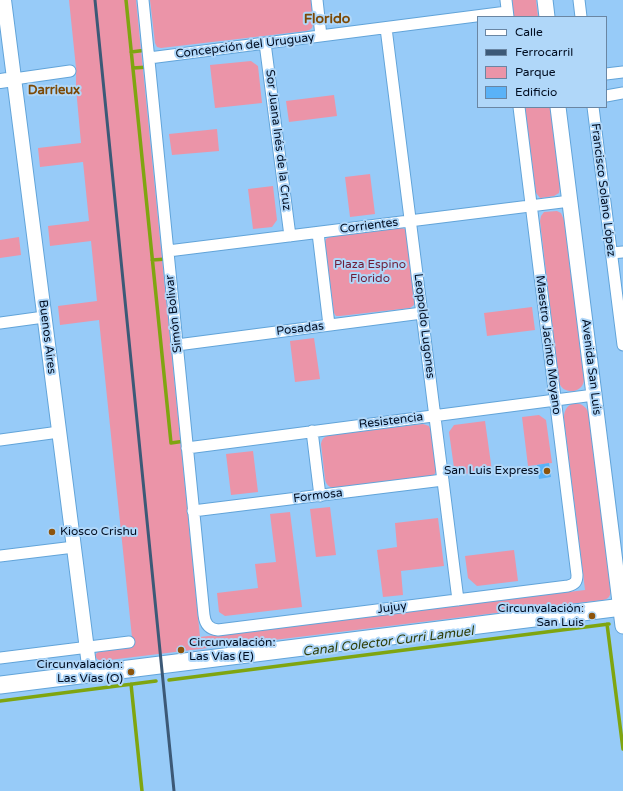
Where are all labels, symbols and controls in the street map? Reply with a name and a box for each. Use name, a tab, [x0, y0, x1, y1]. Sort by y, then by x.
district label: Florido	[304, 11, 350, 27]
legend	[477, 16, 607, 108]
text: Calle	[515, 25, 543, 39]
street label: Concepción del Uruguay	[175, 30, 315, 62]
text: Ferrocarril	[515, 45, 573, 59]
text: Parque	[515, 65, 556, 79]
street label: Sor Juana Inés de la Cruz	[262, 69, 294, 211]
district label: Darrieux	[28, 83, 80, 99]
text: Edificio	[515, 85, 557, 99]
street label: Francisco Solano López	[588, 123, 618, 257]
street label: Corrientes	[339, 215, 399, 237]
park label: Plaza Espino Florido	[334, 258, 406, 286]
street label: Leopoldo Lugones	[410, 273, 438, 379]
street label: Simón Bolivar	[163, 274, 185, 354]
street label: Maestro Jacinto Moyano	[532, 274, 564, 416]
street label: Buenos Aires	[35, 299, 59, 375]
street label: Avenida San Luis	[578, 318, 604, 416]
street label: Posadas	[275, 319, 325, 339]
street label: Resistencia	[358, 410, 424, 432]
place label: San Luis Express	[444, 464, 539, 478]
marker: San Luis Express	[542, 466, 552, 476]
street label: Formosa	[293, 486, 343, 506]
place label: Kiosco Crishu	[60, 525, 137, 539]
marker: Kiosco Crishu	[47, 527, 57, 537]
street label: Jujuy	[376, 599, 408, 617]
place label: Circunvalación: San Luis	[497, 602, 584, 630]
marker: Circunvalación: San Luis	[587, 611, 597, 621]
water label: Canal Colector Curri Lamuel	[302, 624, 474, 660]
place label: Circunvalación: Las Vías (E)	[189, 636, 276, 664]
marker: Circunvalación: Las Vías (E)	[176, 645, 186, 655]
place label: Circunvalación: Las Vías (O)	[36, 658, 123, 686]
marker: Circunvalación: Las Vías (O)	[126, 667, 136, 677]

